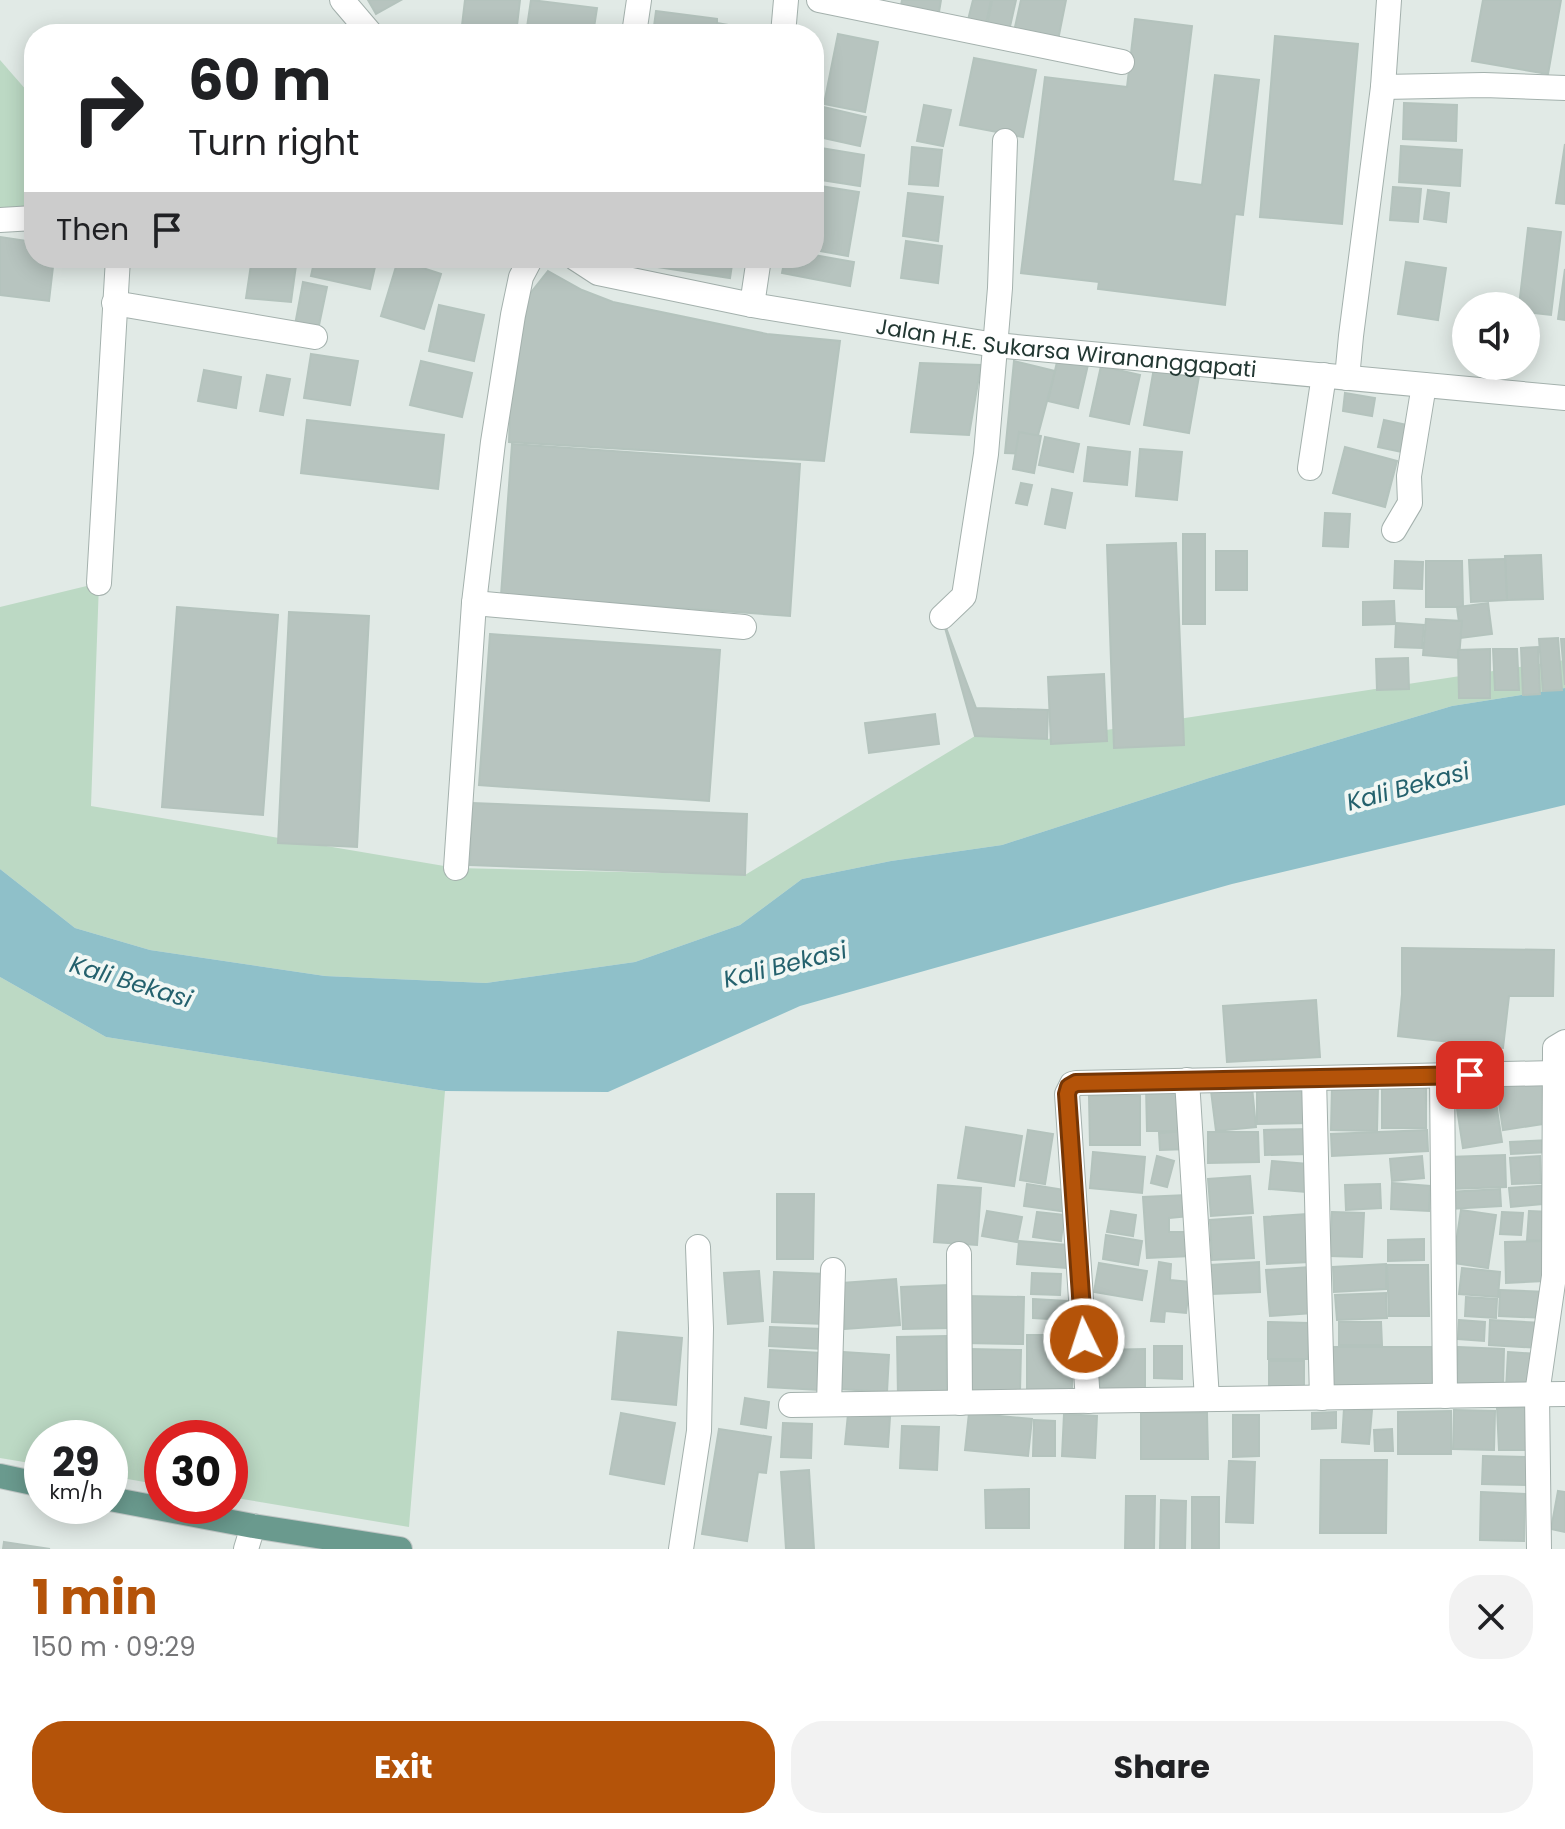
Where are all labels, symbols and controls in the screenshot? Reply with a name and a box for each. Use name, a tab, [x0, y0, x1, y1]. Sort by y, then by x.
text: 60 m	[188, 41, 331, 120]
icon: right	[56, 56, 160, 160]
text: Turn right	[188, 117, 359, 168]
text: Then	[56, 208, 129, 251]
icon: arrive	[145, 208, 189, 252]
map controls	[1452, 292, 1540, 380]
button: sound	[1452, 292, 1540, 380]
street label: Jalan H.E. Sukarsa Wirananggapati	[873, 311, 1258, 385]
water label: Kali Bekasi	[1343, 754, 1474, 819]
water label: Kali Bekasi	[720, 933, 851, 996]
water label: Kali Bekasi	[66, 947, 197, 1016]
pin	[1436, 1041, 1504, 1109]
icon: arrive	[1448, 1053, 1492, 1097]
position arrow	[1042, 1297, 1126, 1381]
speed limit sign: 30	[144, 1420, 248, 1524]
text: 29	[52, 1434, 100, 1490]
text: km/h	[49, 1478, 103, 1506]
text: 1 min	[32, 1564, 158, 1631]
button: close	[1449, 1575, 1533, 1659]
text: 150 m · 09:29	[32, 1629, 196, 1665]
button: Exit	[32, 1721, 775, 1813]
button: Share	[791, 1721, 1533, 1813]

